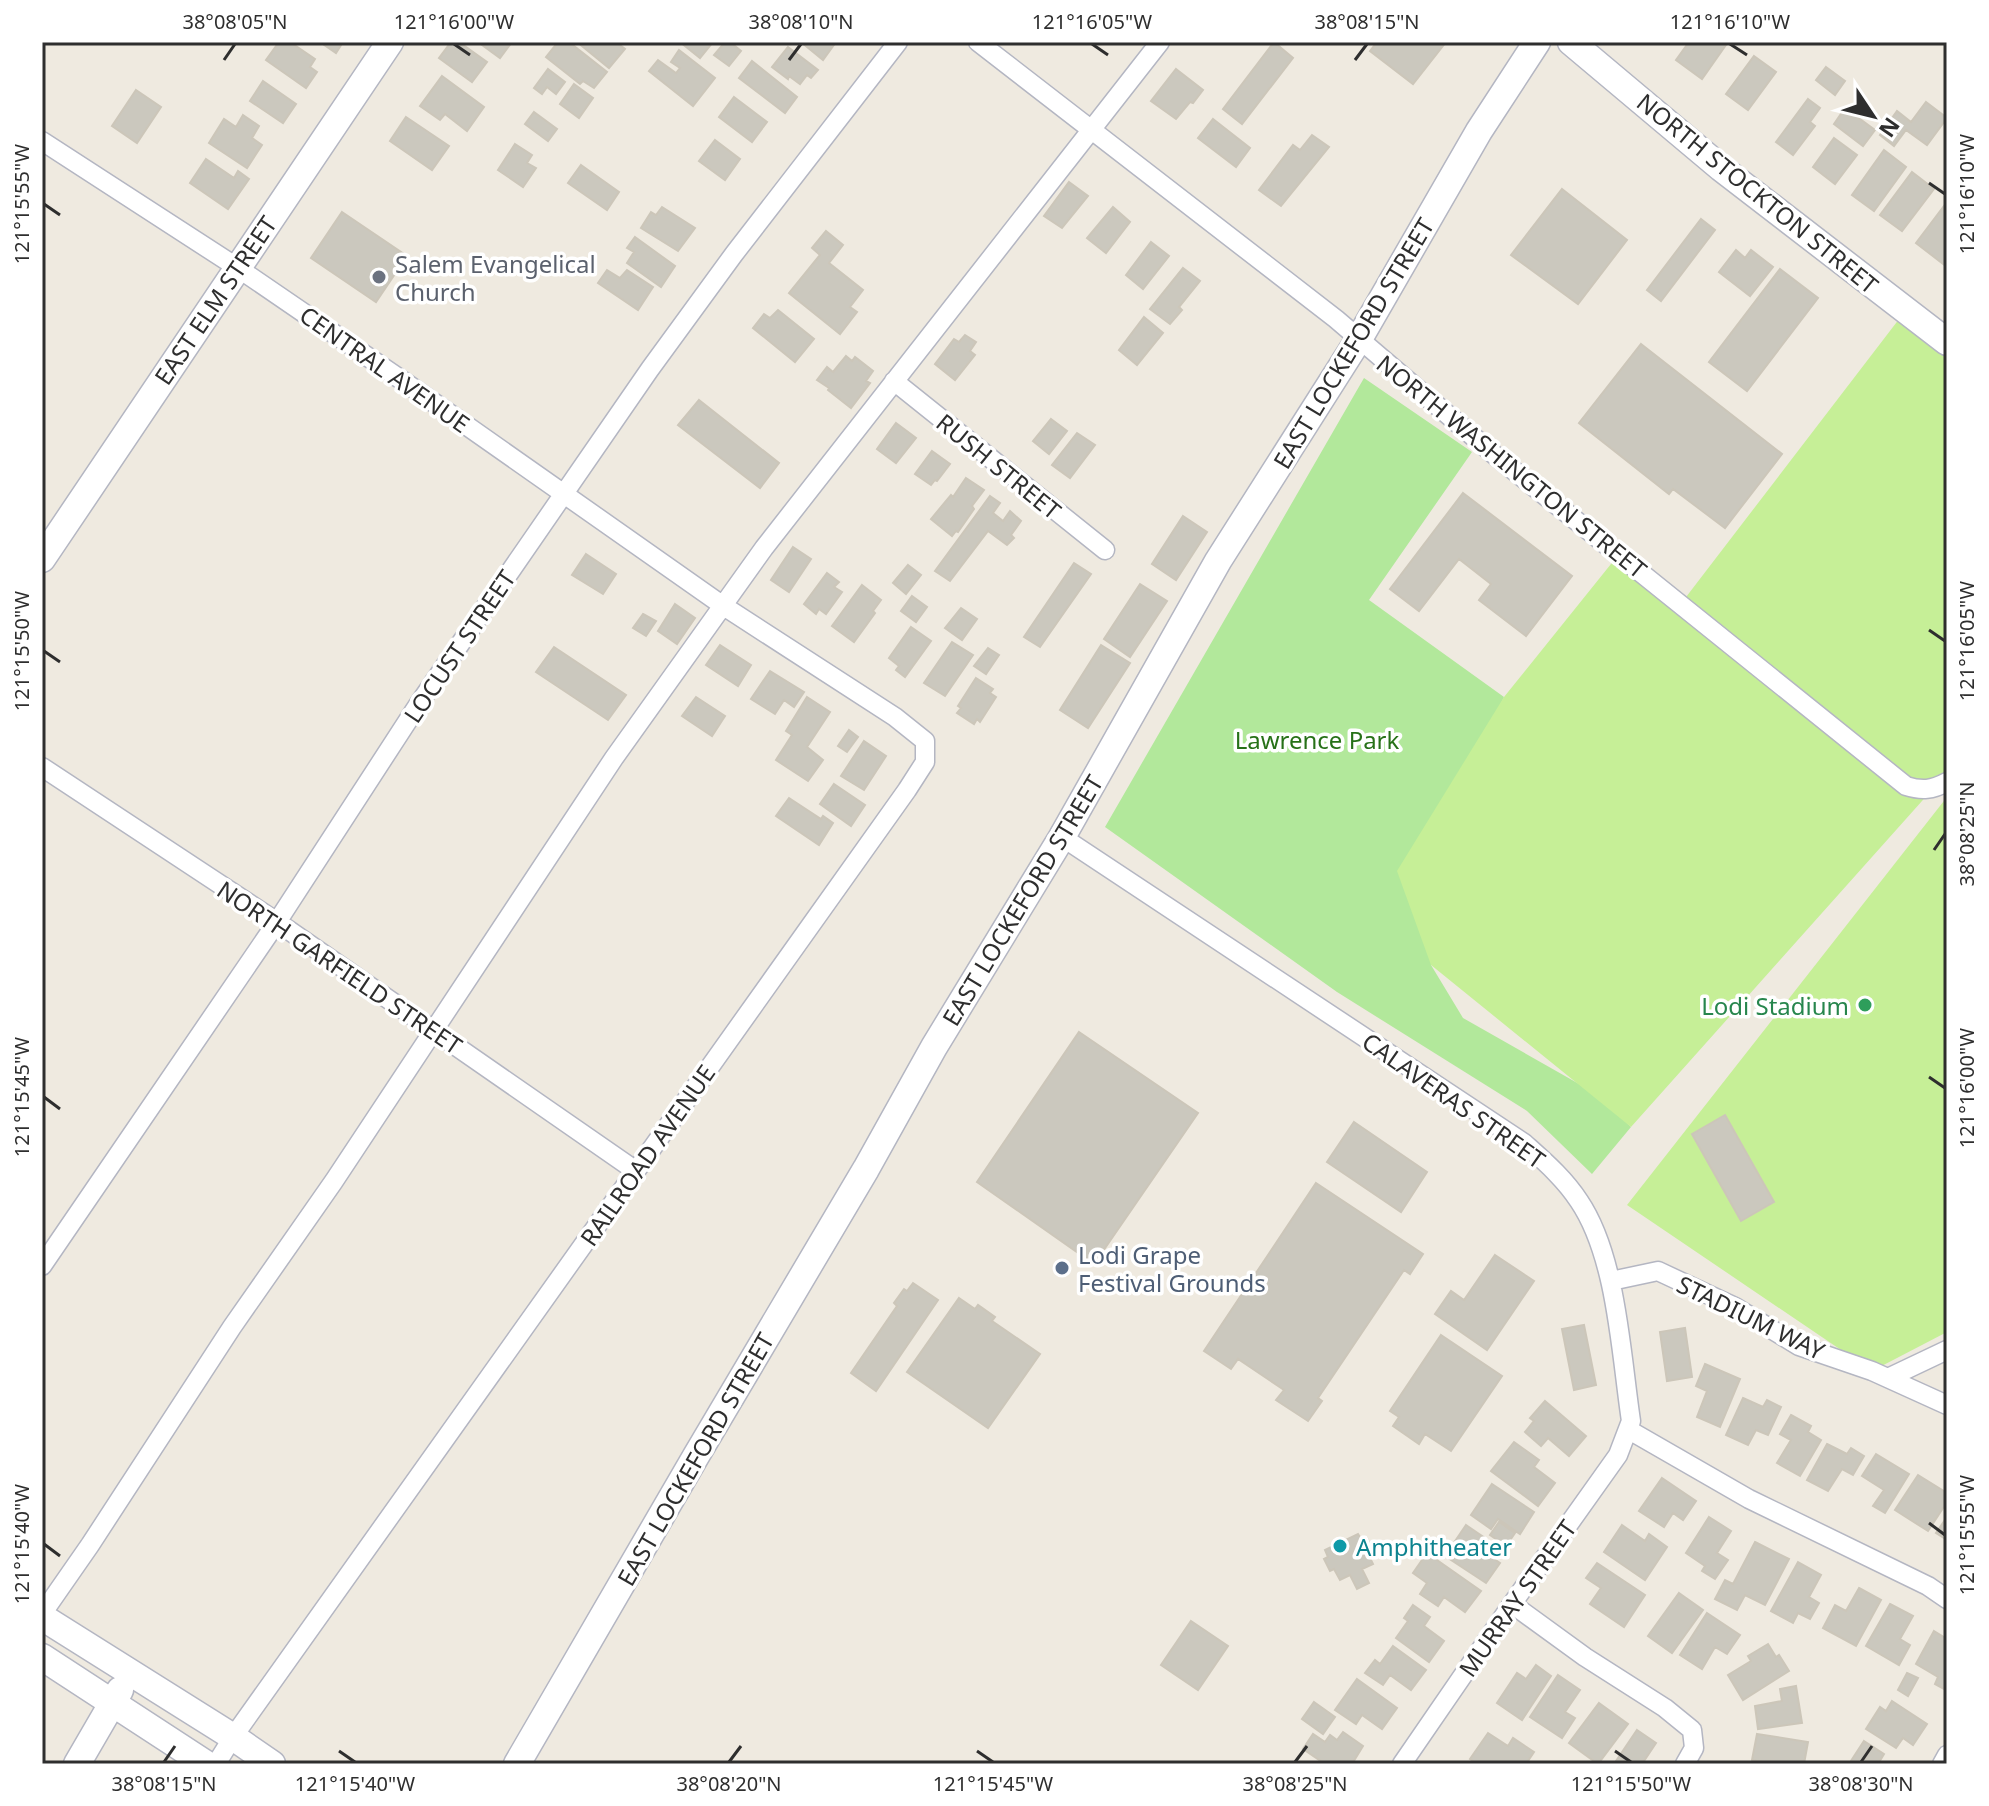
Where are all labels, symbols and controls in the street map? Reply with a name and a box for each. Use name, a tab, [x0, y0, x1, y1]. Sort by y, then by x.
text: 38°08'05"N	[182, 8, 288, 35]
text: 121°16'00"W	[394, 8, 515, 35]
text: 38°08'10"N	[748, 8, 854, 35]
text: 121°16'05"W	[1032, 8, 1153, 35]
text: 38°08'15"N	[1314, 8, 1420, 35]
text: 121°16'10"W	[1670, 8, 1791, 35]
north arrow	[1833, 76, 1913, 156]
street label: NORTH STOCKTON STREET	[1630, 85, 1886, 301]
text: N	[1873, 112, 1908, 144]
text: 121°16'10"W	[1953, 133, 1980, 254]
text: 121°15'55"W	[8, 143, 35, 264]
street label: EAST ELM STREET	[146, 209, 284, 391]
street label: EAST LOCKEFORD STREET	[1265, 211, 1441, 475]
place label: Salem Evangelical Church	[395, 247, 596, 308]
marker: Salem Evangelical Church	[370, 268, 388, 286]
street label: CENTRAL AVENUE	[293, 298, 477, 440]
street label: NORTH WASHINGTON STREET	[1370, 347, 1654, 586]
street label: RUSH STREET	[930, 406, 1069, 527]
street label: LOCUST STREET	[396, 563, 523, 729]
text: 121°16'05"W	[1953, 580, 1980, 701]
text: 121°15'50"W	[8, 590, 35, 711]
park label: Lawrence Park	[1235, 723, 1400, 756]
street label: EAST LOCKEFORD STREET	[934, 768, 1110, 1032]
text: 38°08'25"N	[1953, 781, 1980, 887]
street label: NORTH GARFIELD STREET	[211, 873, 469, 1062]
place label: Lodi Stadium	[1701, 989, 1849, 1022]
marker: Lodi Stadium	[1856, 996, 1874, 1014]
street label: CALAVERAS STREET	[1356, 1024, 1553, 1176]
text: 121°16'00"W	[1953, 1027, 1980, 1148]
text: 121°15'45"W	[8, 1036, 35, 1157]
street label: RAILROAD AVENUE	[572, 1058, 722, 1252]
place label: Lodi Grape Festival Grounds	[1078, 1238, 1266, 1299]
marker: Lodi Grape Festival Grounds	[1053, 1259, 1071, 1277]
street label: STADIUM WAY	[1672, 1267, 1831, 1367]
street label: EAST LOCKEFORD STREET	[609, 1326, 781, 1592]
text: 121°15'55"W	[1953, 1474, 1980, 1595]
text: 121°15'40"W	[8, 1483, 35, 1604]
street label: MURRAY STREET	[1451, 1512, 1584, 1683]
place label: Amphitheater	[1356, 1530, 1512, 1563]
marker: Amphitheater	[1331, 1537, 1349, 1555]
text: 38°08'15"N	[111, 1770, 217, 1797]
text: 121°15'40"W	[295, 1770, 416, 1797]
text: 38°08'20"N	[676, 1770, 782, 1797]
text: 121°15'45"W	[933, 1770, 1054, 1797]
text: 38°08'25"N	[1242, 1770, 1348, 1797]
text: 121°15'50"W	[1571, 1770, 1692, 1797]
text: 38°08'30"N	[1808, 1770, 1914, 1797]

